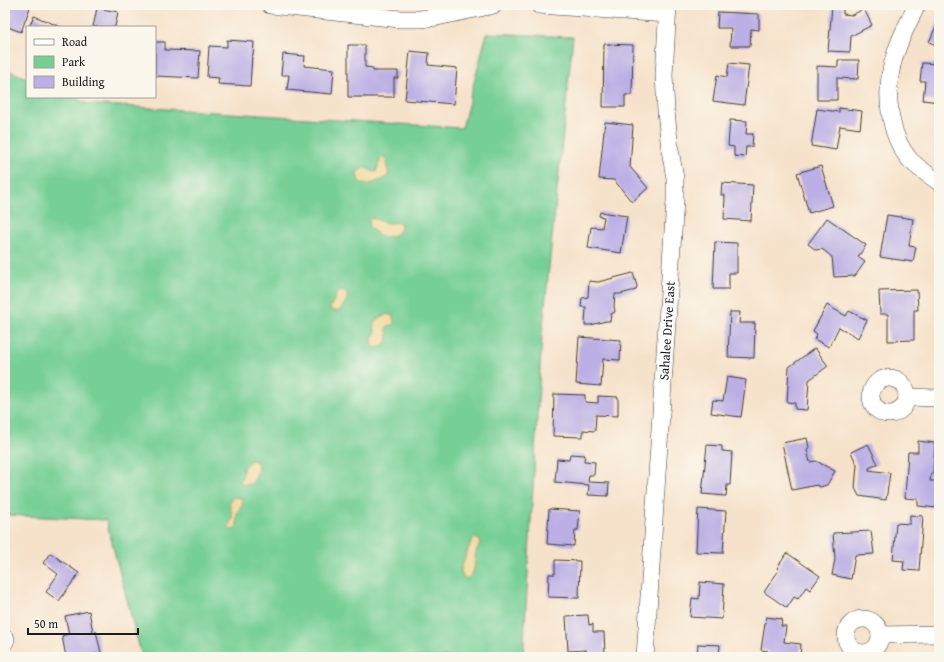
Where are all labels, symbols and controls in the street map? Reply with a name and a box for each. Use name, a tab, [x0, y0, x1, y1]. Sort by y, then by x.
legend	[26, 26, 156, 98]
text: Road	[62, 33, 88, 50]
text: Park	[62, 53, 86, 70]
text: Building	[62, 73, 105, 90]
street label: Sahalee Drive East	[654, 280, 679, 381]
scale bar	[28, 610, 138, 636]
text: 50 m	[34, 615, 58, 632]

